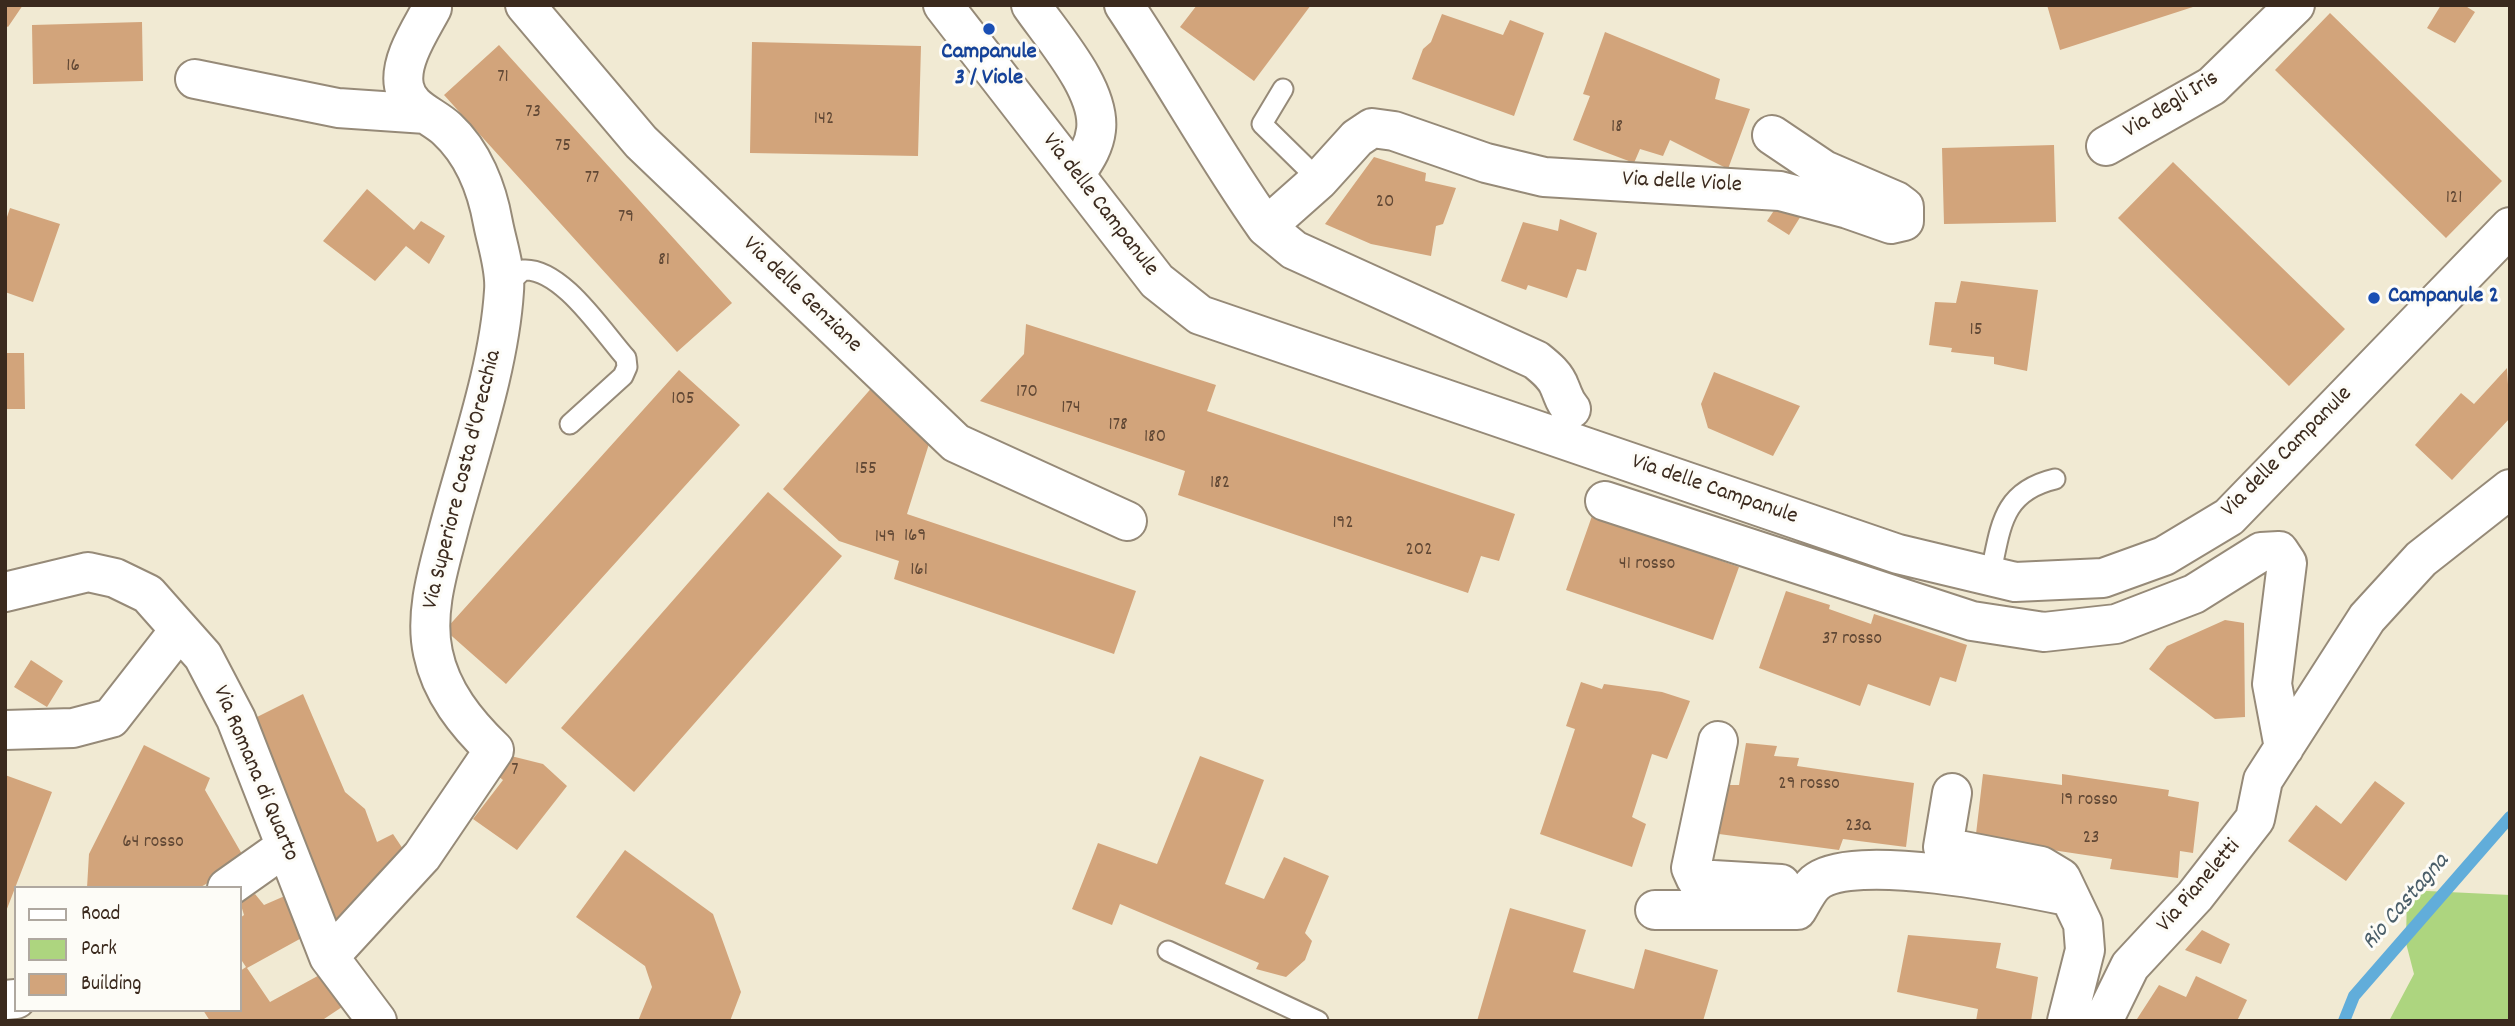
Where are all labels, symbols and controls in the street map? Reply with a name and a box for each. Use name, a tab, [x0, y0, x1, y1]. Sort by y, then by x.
marker: Campanule 3 / Viole	[981, 21, 997, 37]
place label: Campanule 3 / Viole	[941, 40, 1037, 94]
house number: 16	[66, 56, 80, 78]
street label: Via degli Iris	[2119, 66, 2225, 146]
house number: 71	[497, 67, 509, 89]
house number: 73	[525, 102, 541, 124]
house number: 142	[814, 109, 834, 131]
house number: 18	[1611, 117, 1623, 139]
street label: Via delle Campanule	[1035, 129, 1163, 283]
house number: 75	[555, 136, 571, 158]
street label: Via delle Viole	[1622, 167, 1742, 201]
house number: 77	[585, 168, 599, 190]
house number: 121	[2446, 188, 2462, 210]
house number: 20	[1376, 192, 1394, 214]
house number: 79	[618, 207, 634, 229]
street label: Via delle Genziane	[736, 232, 866, 360]
house number: 81	[658, 250, 670, 272]
place label: Campanule 2	[2388, 284, 2499, 312]
marker: Campanule 2	[2366, 290, 2382, 306]
house number: 15	[1970, 320, 1982, 342]
street label: Via Superiore Costa d'Orecchia	[418, 348, 510, 612]
house number: 170	[1016, 382, 1038, 404]
street label: Via delle Campanule	[2217, 382, 2359, 524]
house number: 105	[671, 389, 695, 411]
house number: 174	[1061, 398, 1081, 420]
house number: 178	[1108, 415, 1128, 437]
house number: 180	[1144, 427, 1166, 449]
street label: Via delle Campanule	[1627, 450, 1801, 532]
house number: 155	[855, 459, 877, 481]
house number: 182	[1210, 473, 1230, 495]
house number: 192	[1332, 513, 1354, 535]
house number: 169	[904, 526, 926, 548]
house number: 149	[875, 527, 895, 549]
house number: 202	[1406, 540, 1432, 562]
house number: 41 rosso	[1619, 554, 1675, 576]
house number: 161	[910, 560, 928, 582]
house number: 37 rosso	[1822, 629, 1882, 651]
street label: Via Romana di Quarto	[205, 682, 303, 866]
house number: 7	[511, 760, 519, 782]
house number: 29 rosso	[1778, 774, 1840, 796]
house number: 19 rosso	[2060, 790, 2118, 812]
house number: 23a	[1845, 816, 1871, 838]
house number: 23	[2083, 828, 2099, 850]
house number: 64 rosso	[122, 832, 184, 854]
street label: Via Pianeletti	[2152, 835, 2248, 939]
water label: Rio Castagna	[2357, 849, 2457, 957]
legend	[14, 886, 242, 1012]
text: Road	[81, 900, 120, 930]
text: Park	[81, 935, 117, 965]
text: Building	[81, 970, 141, 1000]

